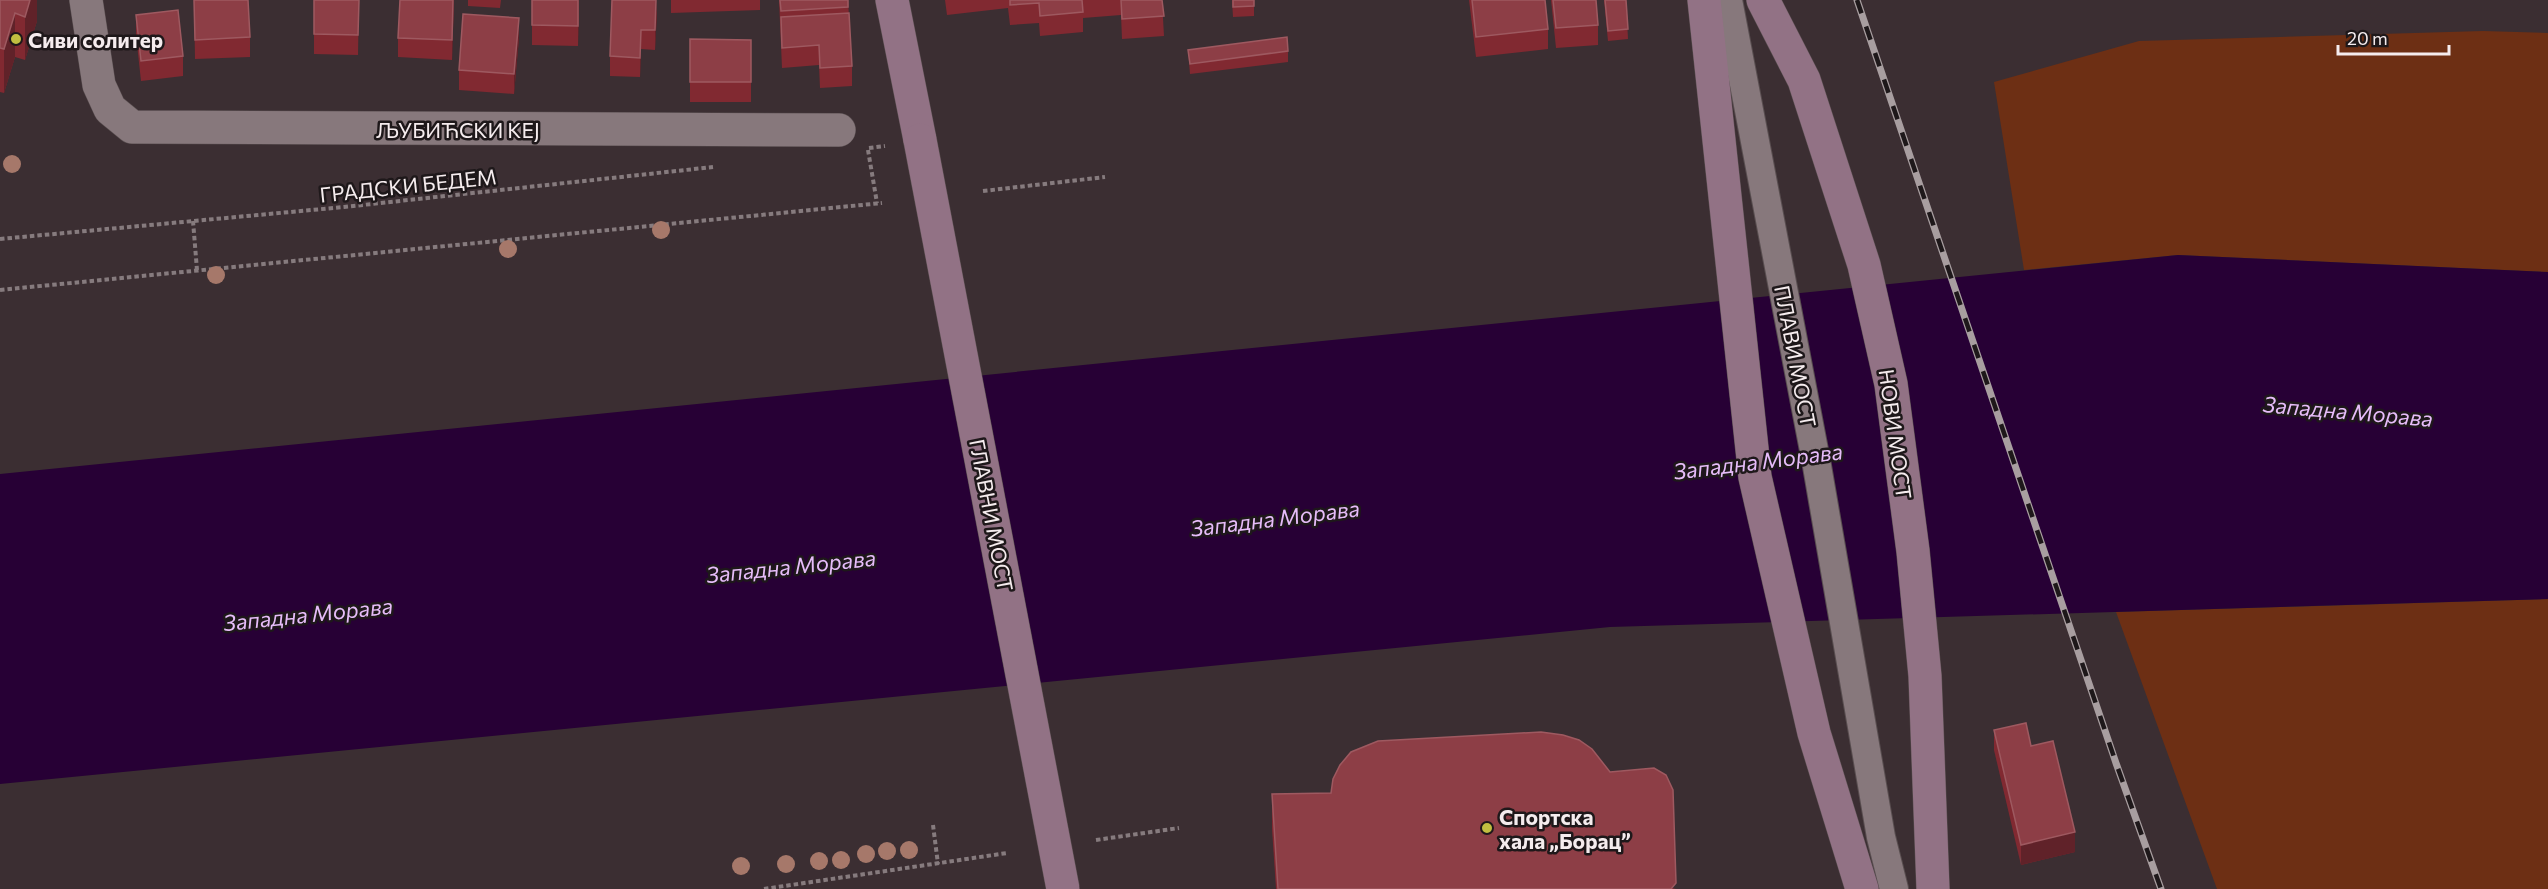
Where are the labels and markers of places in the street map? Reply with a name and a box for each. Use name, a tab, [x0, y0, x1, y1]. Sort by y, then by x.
place label: Сиви солитер	[28, 27, 163, 52]
marker: Сиви солитер	[9, 32, 23, 46]
place label: Спортска хала „Борац”	[1499, 804, 1631, 853]
marker: Спортска хала „Борац”	[1480, 821, 1494, 835]

